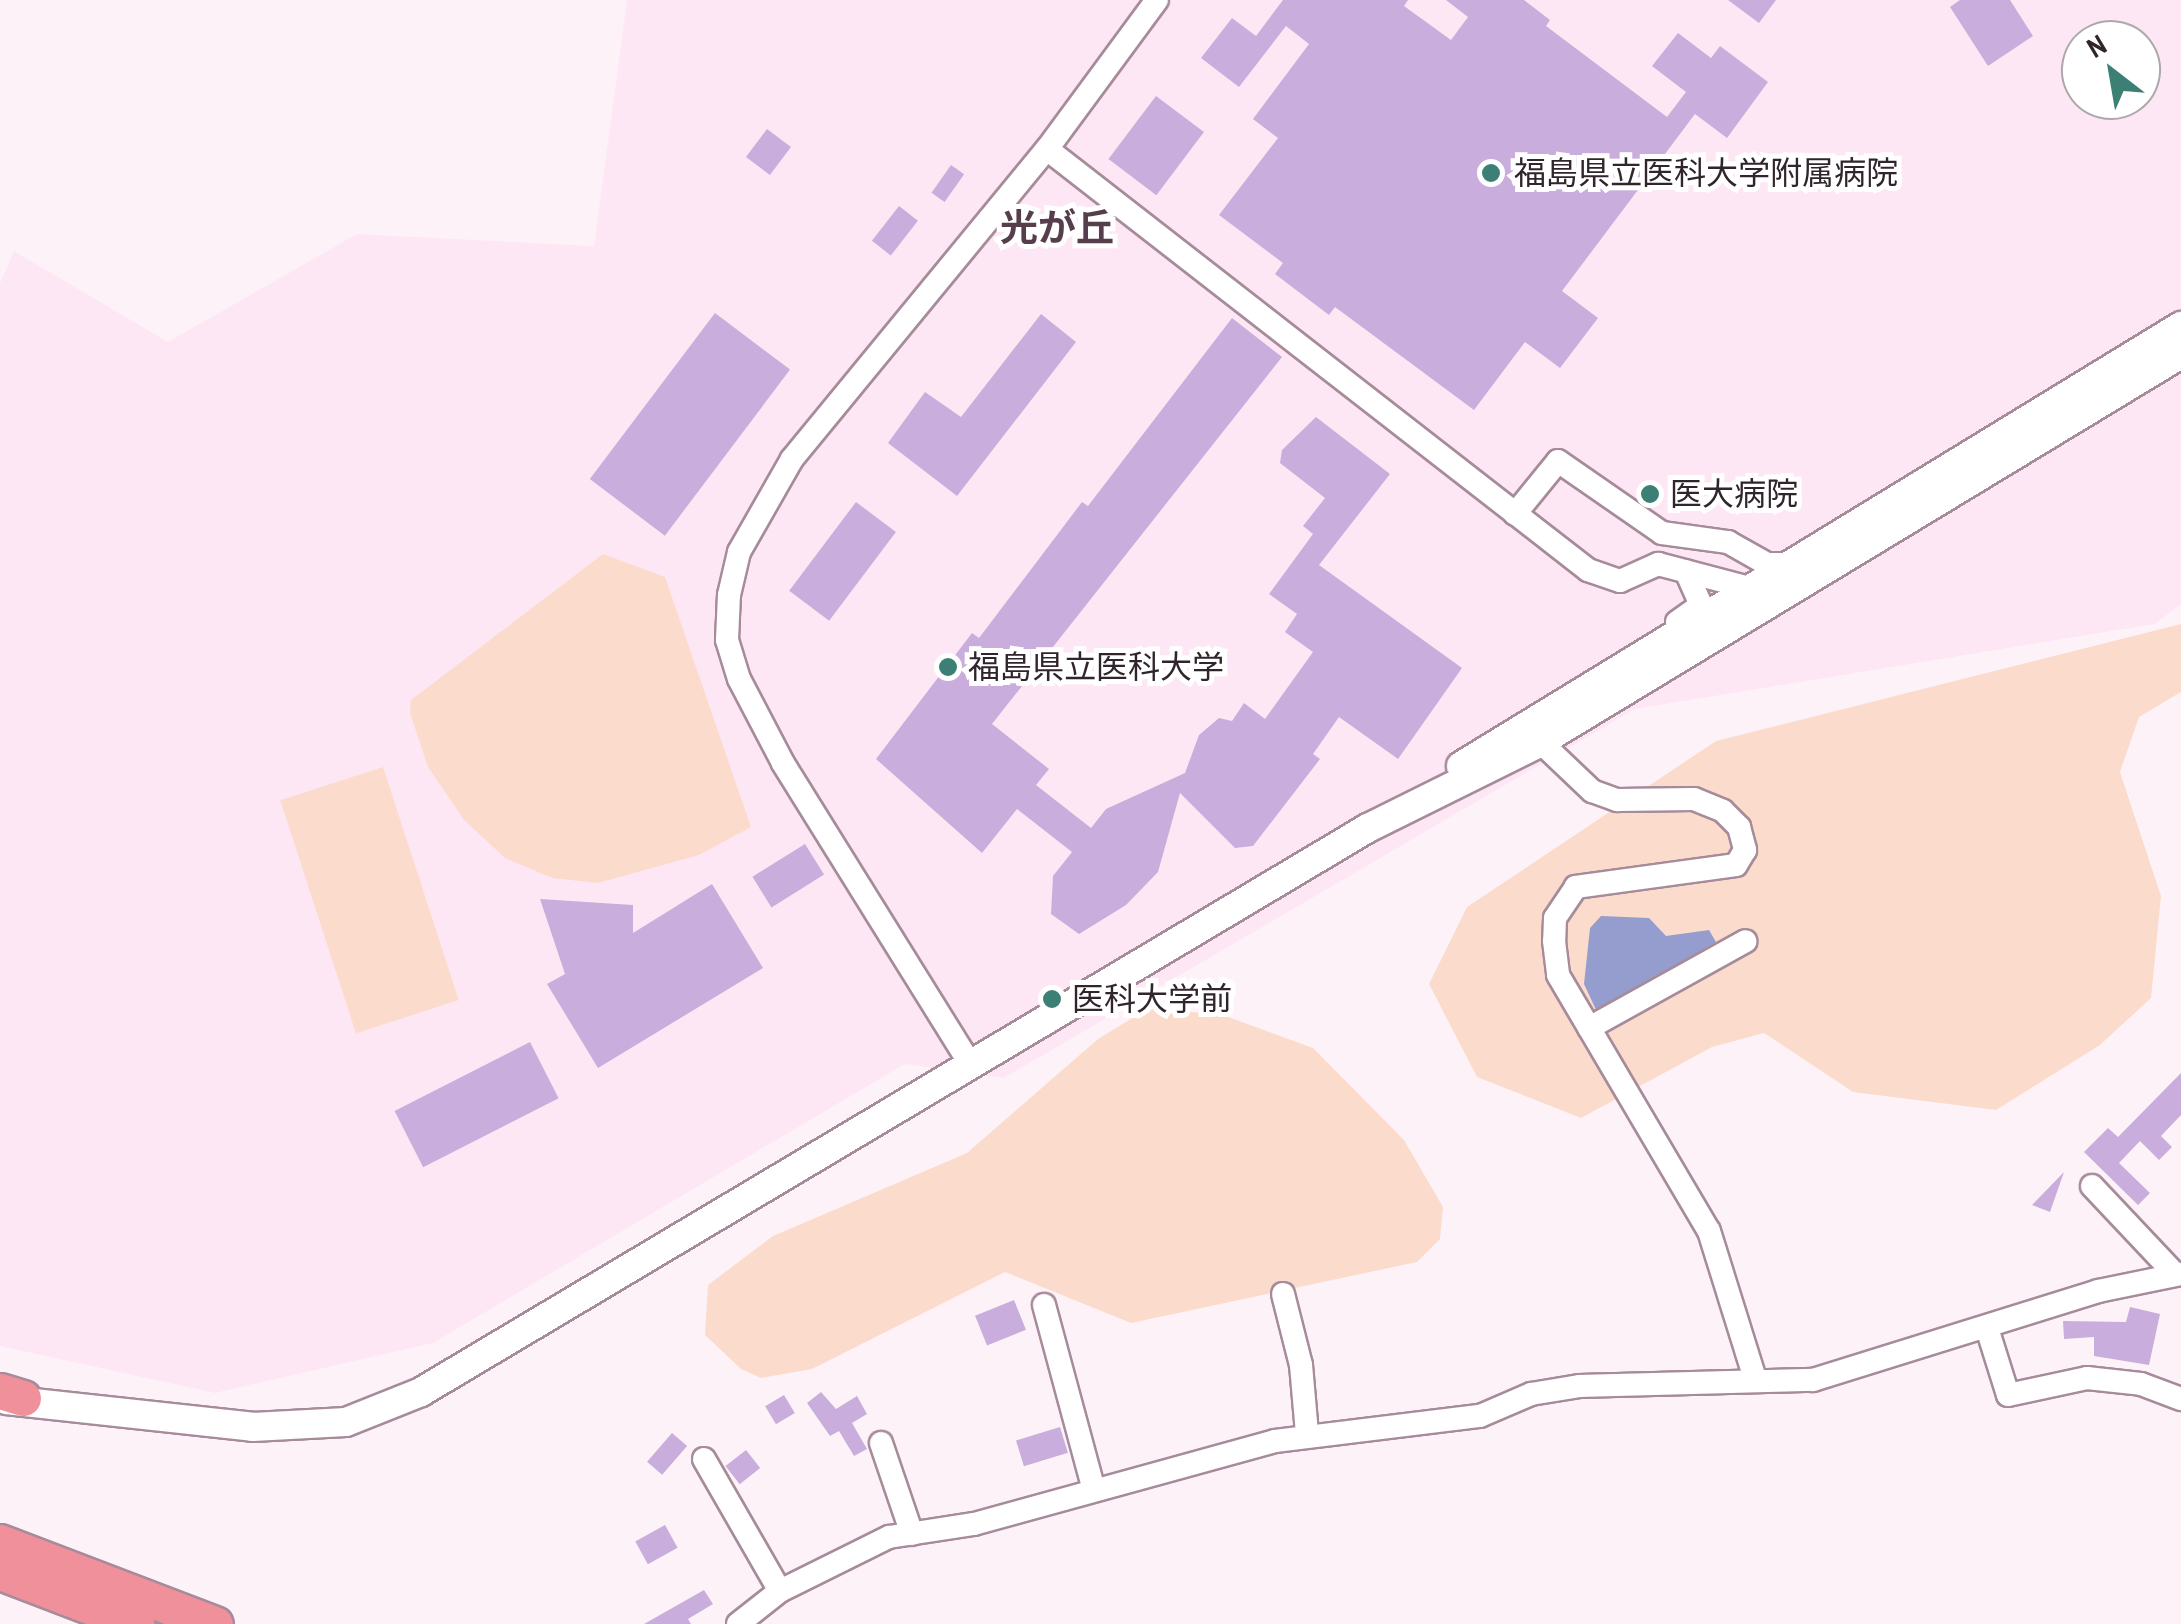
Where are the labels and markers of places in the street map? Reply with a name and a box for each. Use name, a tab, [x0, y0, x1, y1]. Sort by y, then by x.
place label: 福島県立医科大学附属病院	[1514, 154, 1898, 192]
marker: 福島県立医科大学附属病院	[1478, 160, 1504, 186]
place label: 医大病院	[1670, 475, 1798, 513]
marker: 医大病院	[1639, 483, 1661, 505]
place label: 福島県立医科大学	[968, 648, 1224, 686]
marker: 福島県立医科大学	[937, 656, 959, 678]
place label: 医科大学前	[1072, 980, 1232, 1018]
marker: 医科大学前	[1041, 988, 1063, 1010]

